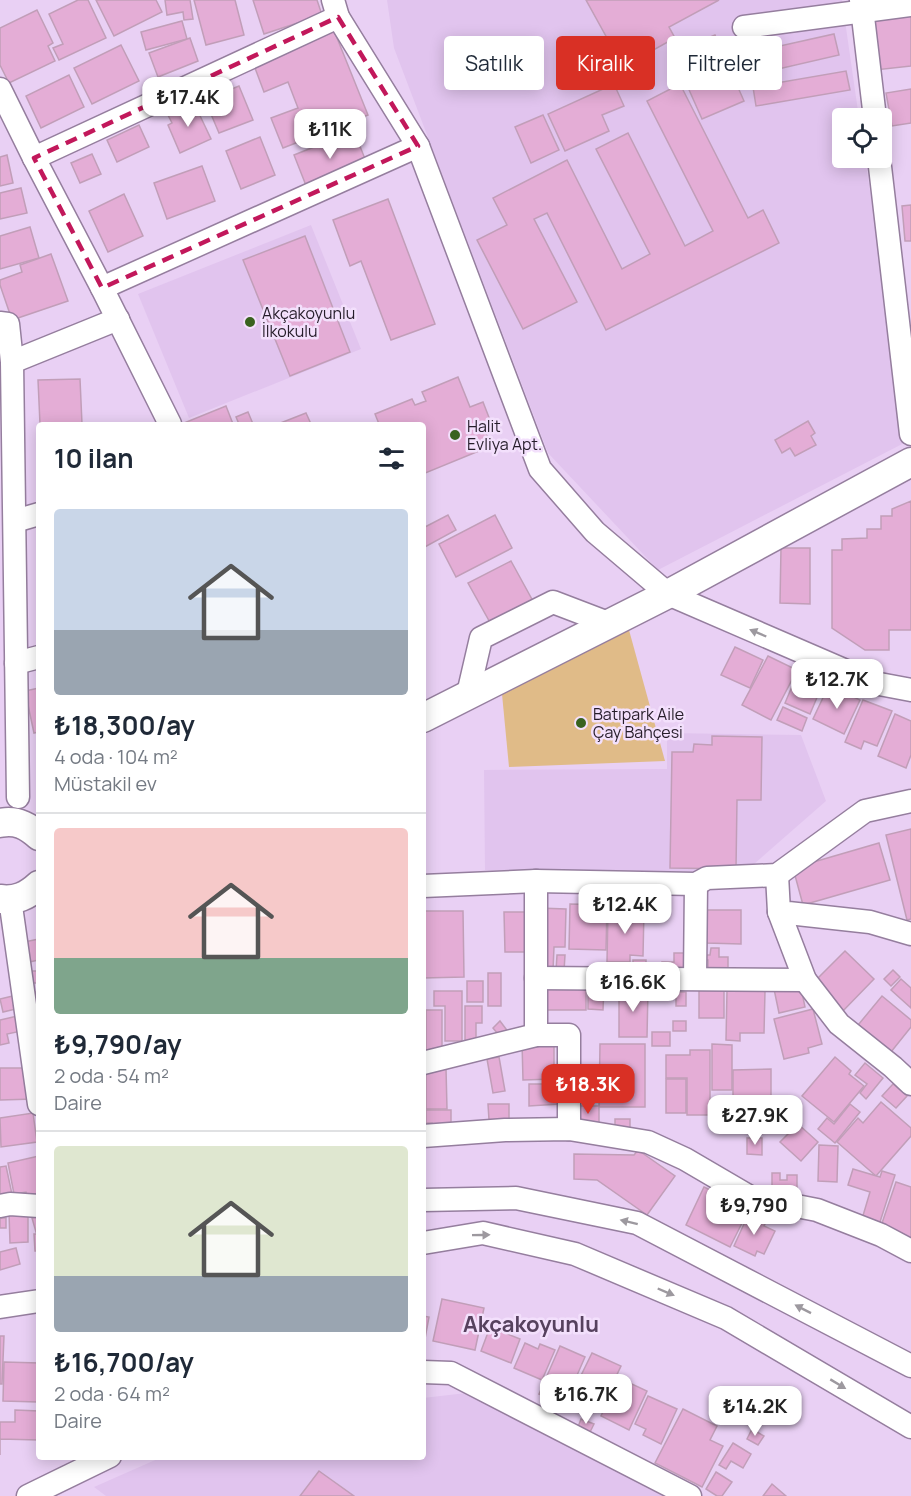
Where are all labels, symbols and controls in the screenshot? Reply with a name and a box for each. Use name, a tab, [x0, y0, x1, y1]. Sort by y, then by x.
chip: Satılık	[444, 36, 544, 90]
chip: Kiralık	[556, 36, 655, 90]
chip: Filtreler	[667, 36, 782, 90]
pin: ₺17.4K	[139, 77, 237, 128]
text: ₺17.4K	[156, 83, 220, 110]
map controls	[832, 108, 892, 168]
button: locate	[832, 108, 892, 168]
pin: ₺11K	[294, 109, 366, 160]
text: ₺11K	[308, 115, 352, 142]
place label: Akçakoyunlu İlkokulu	[262, 302, 355, 342]
marker: Akçakoyunlu İlkokulu	[243, 315, 257, 329]
place label: Halit Evliya Apt.	[467, 415, 542, 455]
marker: Halit Evliya Apt.	[448, 428, 462, 442]
text: 10 ilan	[54, 440, 134, 476]
icon: filters	[375, 442, 408, 475]
icon: home	[177, 548, 285, 656]
one-way arrow	[749, 628, 767, 638]
pin: ₺12.7K	[788, 659, 886, 710]
text: ₺12.7K	[805, 665, 869, 692]
place label: Batıpark Aile Çay Bahçesi	[593, 703, 684, 743]
text: ₺18,300/ay	[54, 707, 195, 743]
marker: Batıpark Aile Çay Bahçesi	[574, 716, 588, 730]
text: 4 oda · 104 m²	[54, 743, 178, 770]
text: Müstakil ev	[54, 770, 157, 797]
icon: home	[177, 867, 285, 975]
pin: ₺12.4K	[576, 884, 674, 935]
text: ₺12.4K	[592, 890, 658, 917]
pin: ₺16.6K	[584, 962, 682, 1013]
text: ₺16.6K	[600, 968, 666, 995]
text: ₺9,790/ay	[54, 1026, 181, 1062]
text: 2 oda · 54 m²	[54, 1062, 169, 1089]
pin: ₺18.3K	[539, 1064, 637, 1115]
text: ₺18.3K	[556, 1070, 620, 1097]
text: Daire	[54, 1089, 102, 1116]
pin: ₺27.9K	[706, 1095, 804, 1146]
text: ₺27.9K	[722, 1101, 788, 1128]
icon: home	[177, 1185, 285, 1293]
pin: ₺9,790	[705, 1185, 803, 1236]
text: ₺9,790	[720, 1191, 788, 1218]
one-way arrow	[620, 1217, 638, 1227]
one-way arrow	[471, 1231, 490, 1240]
one-way arrow	[657, 1287, 675, 1297]
one-way arrow	[795, 1305, 812, 1314]
district label: Akçakoyunlu	[463, 1309, 599, 1339]
text: ₺16,700/ay	[54, 1344, 194, 1380]
pin: ₺16.7K	[537, 1374, 635, 1425]
one-way arrow	[829, 1378, 846, 1388]
text: 2 oda · 64 m²	[54, 1380, 170, 1407]
text: ₺16.7K	[554, 1380, 618, 1407]
pin: ₺14.2K	[706, 1386, 804, 1437]
text: ₺14.2K	[723, 1392, 787, 1419]
text: Daire	[54, 1407, 102, 1434]

